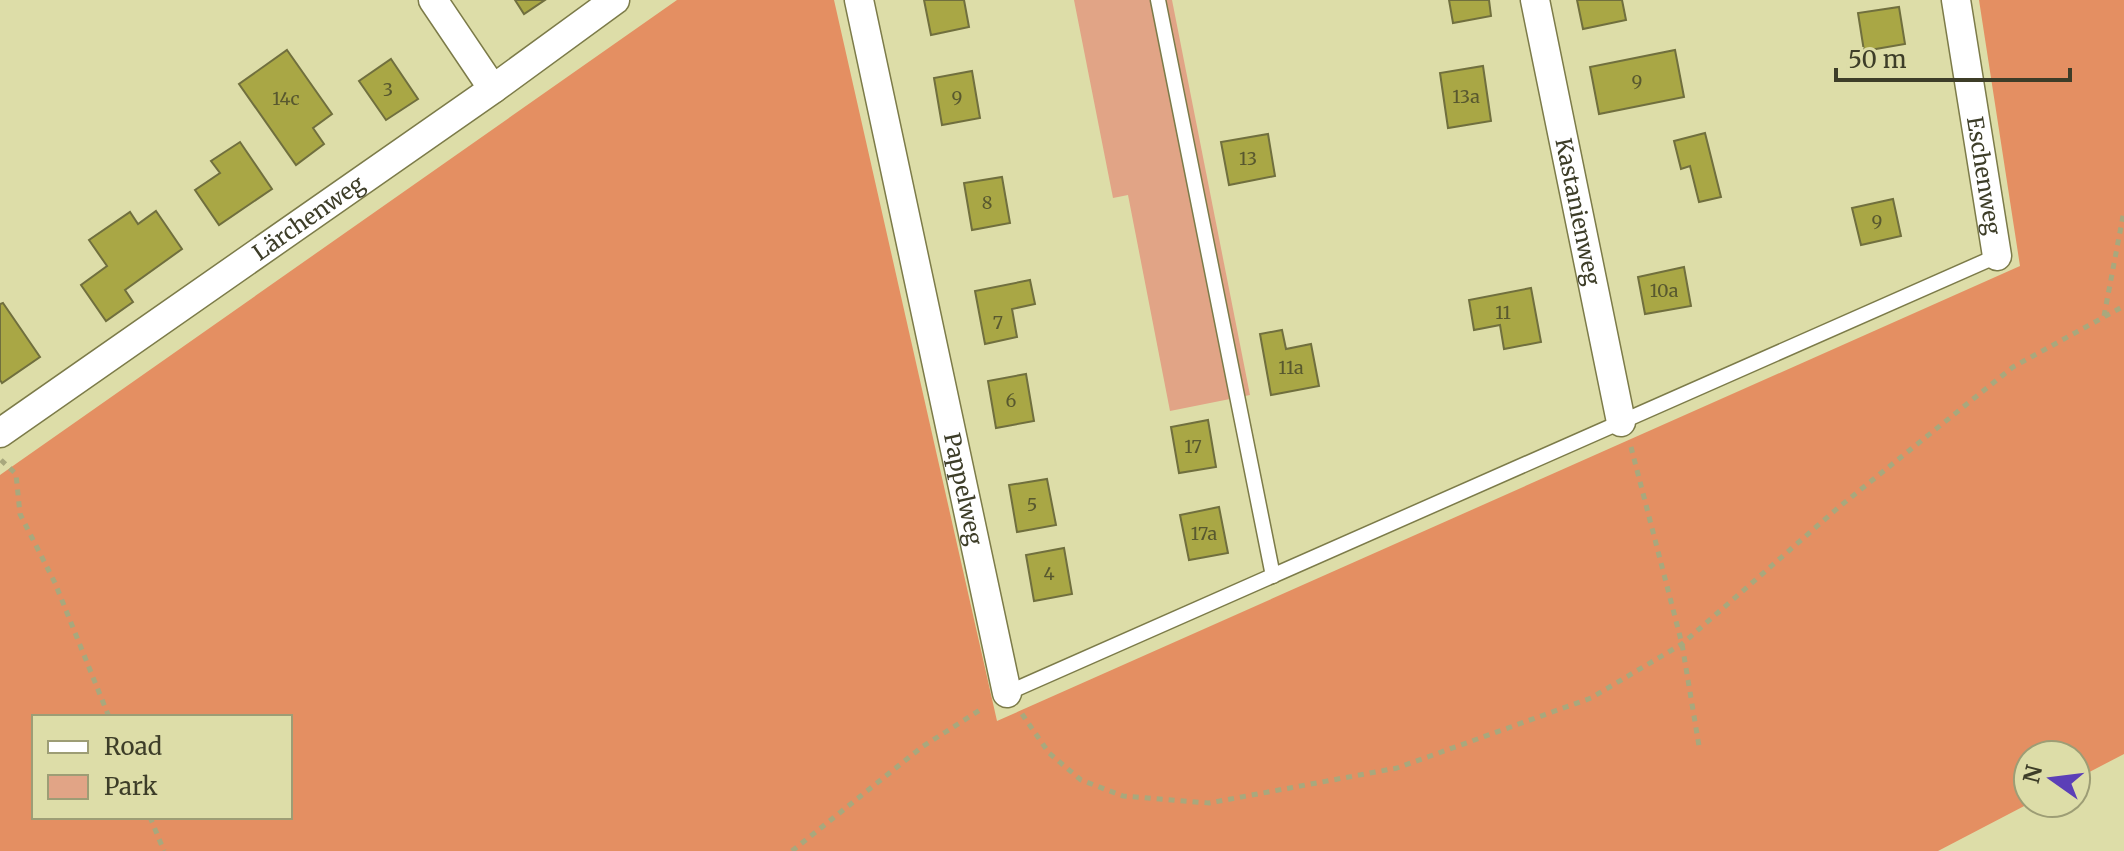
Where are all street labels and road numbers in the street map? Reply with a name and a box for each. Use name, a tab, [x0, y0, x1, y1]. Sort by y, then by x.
street label: Eschenweg	[1961, 115, 2007, 237]
street label: Kastanienweg	[1549, 136, 1607, 288]
street label: Lärchenweg	[247, 169, 370, 266]
street label: Pappelweg	[938, 430, 989, 548]

